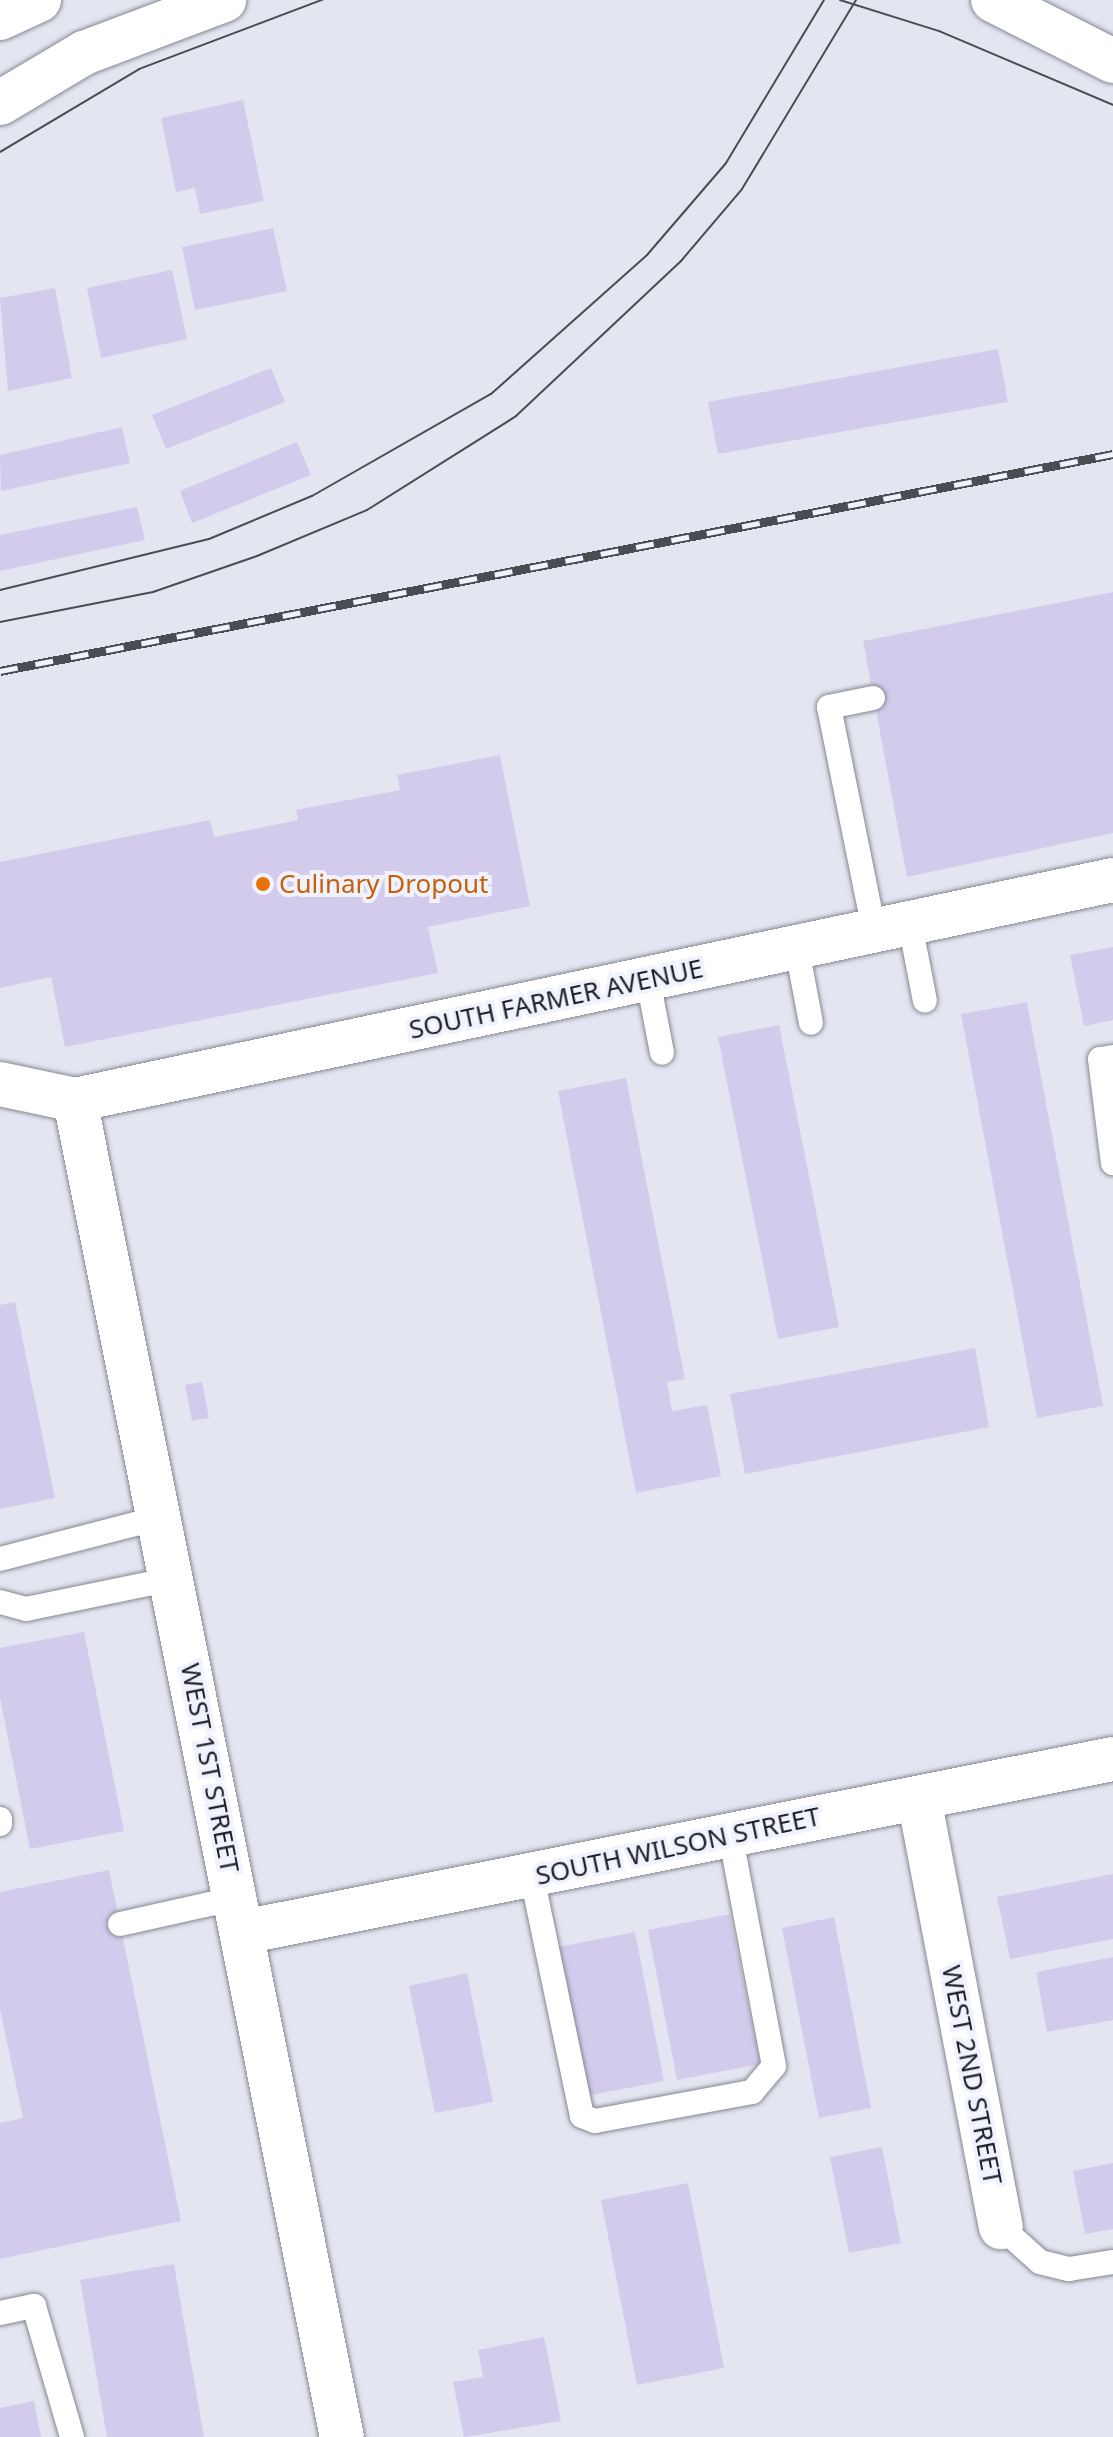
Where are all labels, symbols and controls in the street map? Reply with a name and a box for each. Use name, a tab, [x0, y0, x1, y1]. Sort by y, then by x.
place label: Culinary Dropout	[279, 868, 488, 900]
marker: Culinary Dropout	[254, 875, 272, 893]
street label: SOUTH FARMER AVENUE	[406, 953, 706, 1045]
street label: WEST 1ST STREET	[174, 1661, 246, 1875]
street label: SOUTH WILSON STREET	[533, 1801, 823, 1891]
street label: WEST 2ND STREET	[935, 1963, 1009, 2187]

